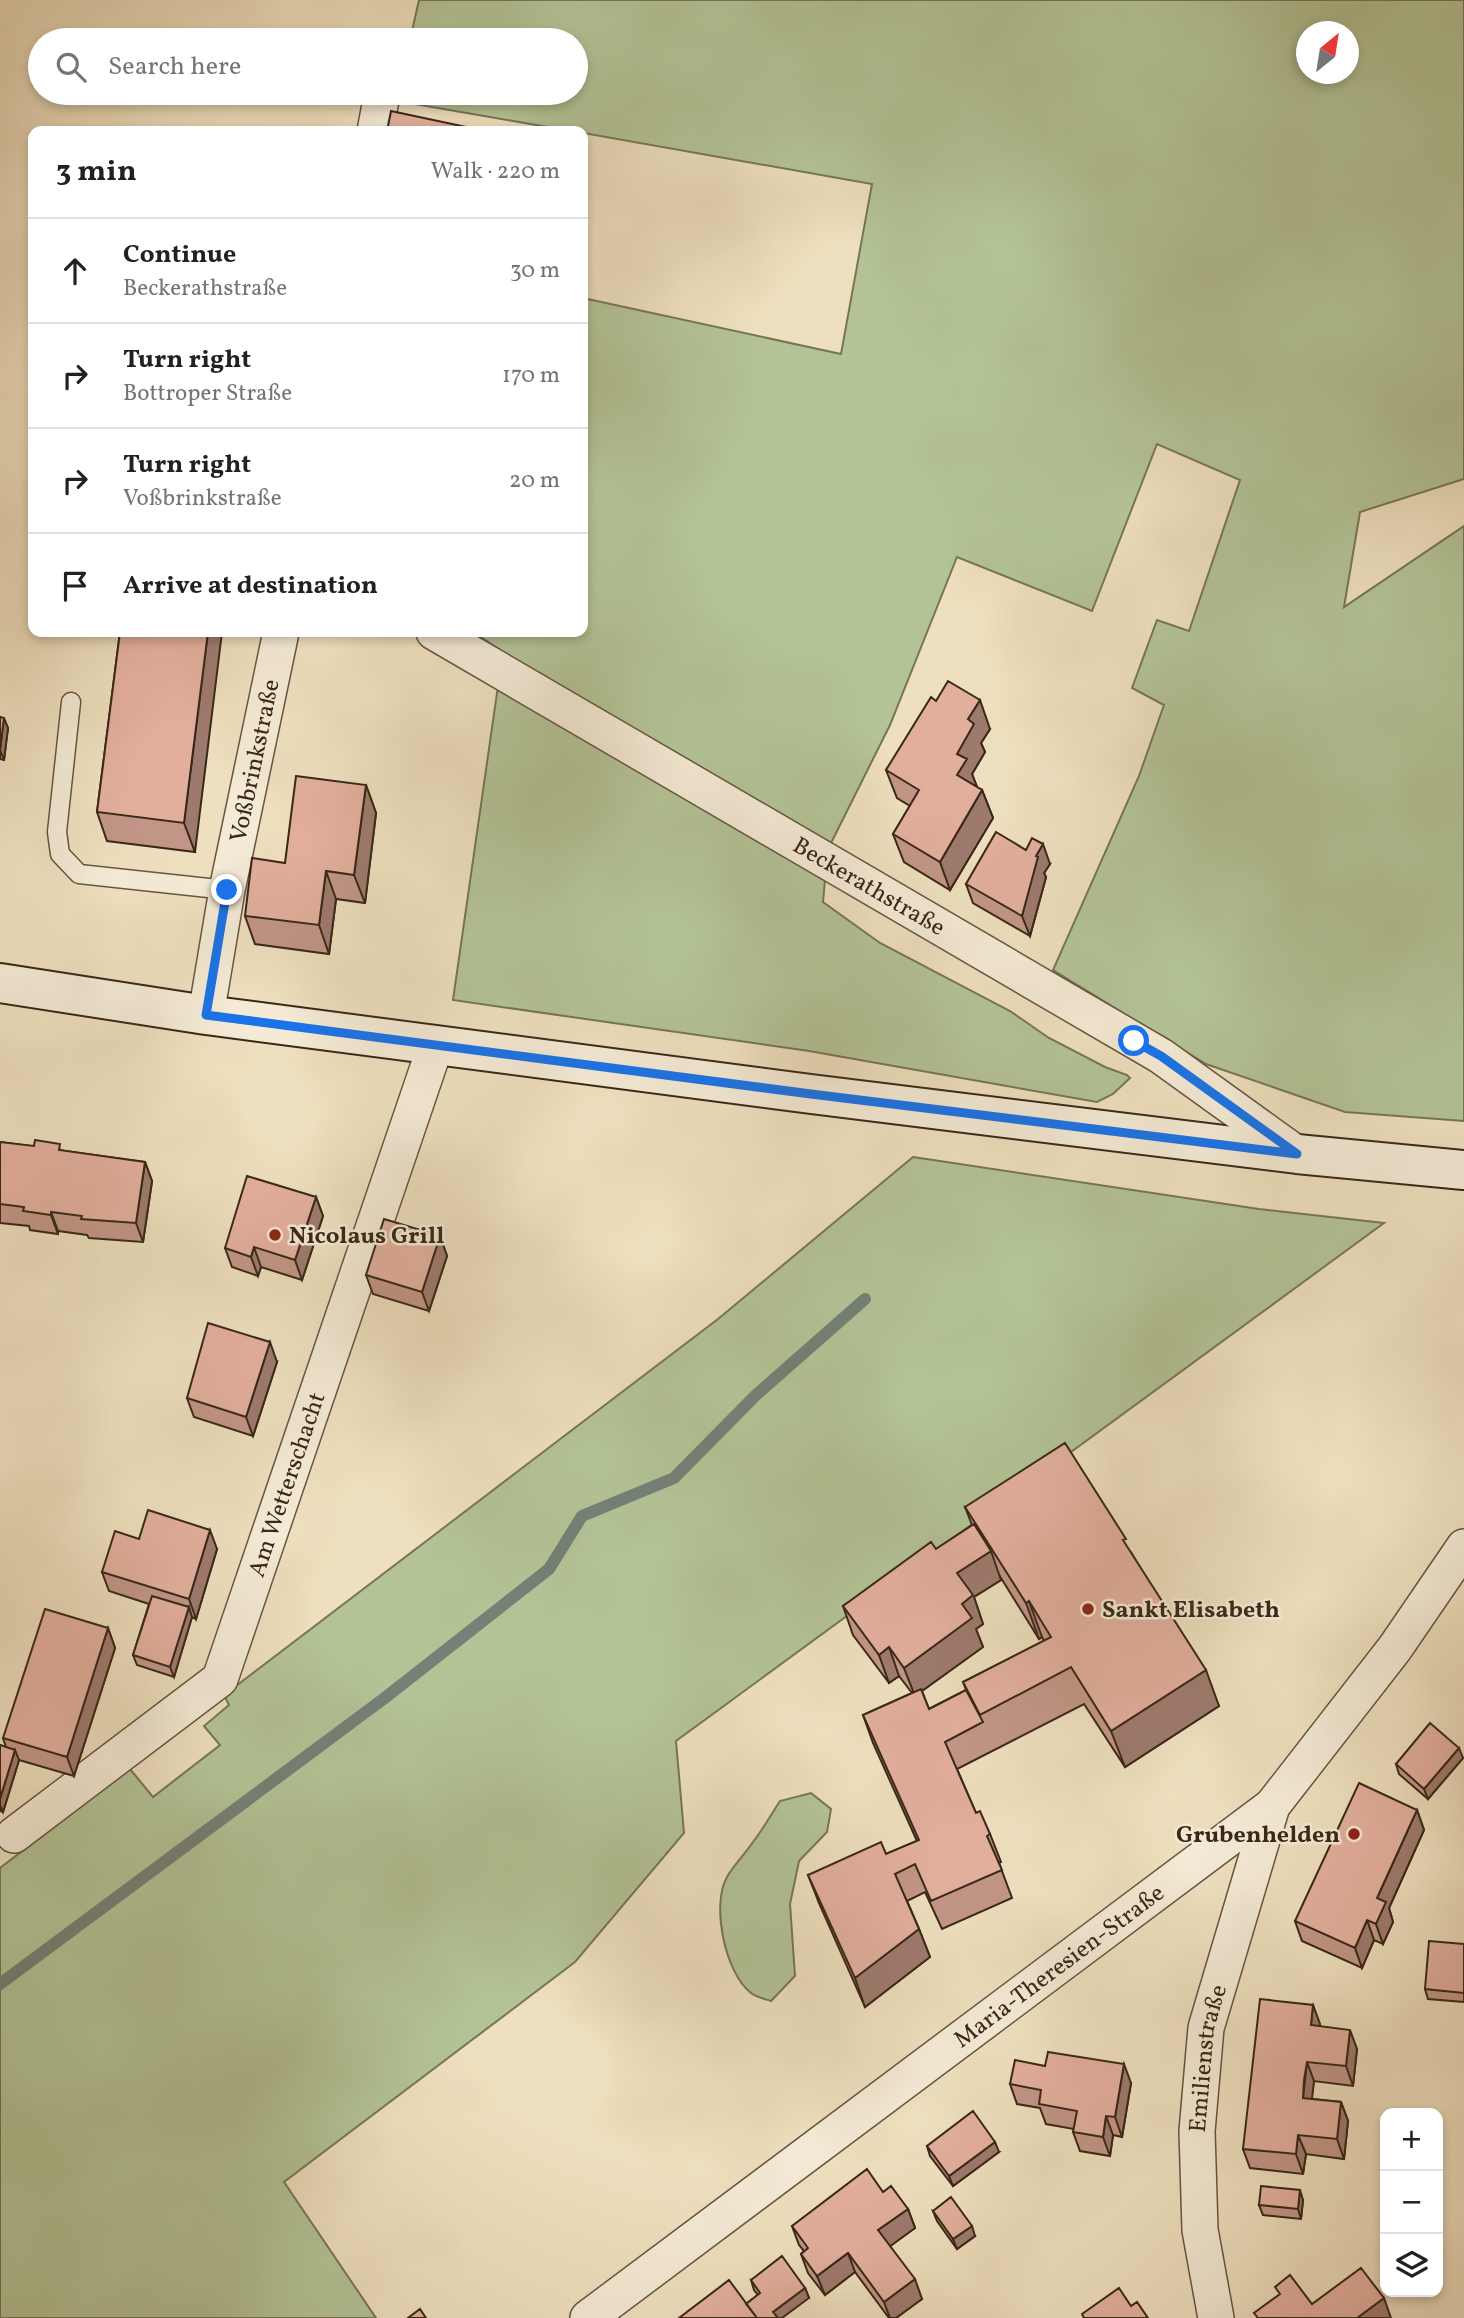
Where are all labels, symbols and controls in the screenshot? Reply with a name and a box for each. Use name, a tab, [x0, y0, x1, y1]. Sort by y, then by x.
north arrow	[1296, 21, 1359, 84]
search box	[28, 28, 588, 105]
icon: search	[52, 48, 90, 86]
text: Search here	[108, 49, 241, 85]
text: 3 min	[56, 151, 137, 193]
text: Walk · 220 m	[431, 156, 560, 188]
text: Continue	[123, 237, 236, 273]
icon: ahead	[56, 252, 94, 290]
text: 30 m	[510, 255, 560, 287]
text: Beckerathstraße	[123, 273, 287, 305]
text: Turn right	[123, 342, 251, 378]
icon: right	[56, 357, 94, 395]
text: 170 m	[502, 360, 560, 392]
text: Bottroper Straße	[123, 378, 292, 410]
text: Turn right	[123, 447, 251, 483]
icon: right	[56, 462, 94, 500]
text: 20 m	[509, 465, 560, 497]
text: Voßbrinkstraße	[123, 483, 282, 515]
icon: arrive	[56, 567, 94, 605]
text: Arrive at destination	[123, 568, 378, 604]
street label: Voßbrinkstraße	[222, 676, 290, 846]
street label: Beckerathstraße	[786, 830, 951, 946]
route end	[211, 874, 242, 905]
route start	[1118, 1025, 1149, 1056]
place label: Nicolaus Grill	[289, 1220, 444, 1254]
marker: Nicolaus Grill	[267, 1227, 283, 1243]
street label: Am Wetterschacht	[241, 1388, 335, 1582]
place label: Sankt Elisabeth	[1102, 1594, 1280, 1628]
marker: Sankt Elisabeth	[1080, 1601, 1096, 1617]
place label: Grubenhelden	[1176, 1819, 1340, 1853]
marker: Grubenhelden	[1346, 1826, 1362, 1842]
street label: Maria-Theresien-Straße	[948, 1877, 1172, 2057]
street label: Emilienstraße	[1182, 1981, 1237, 2134]
map controls	[1380, 2108, 1443, 2297]
button: +	[1380, 2108, 1443, 2171]
button: −	[1380, 2171, 1443, 2234]
button: layers	[1380, 2234, 1443, 2297]

